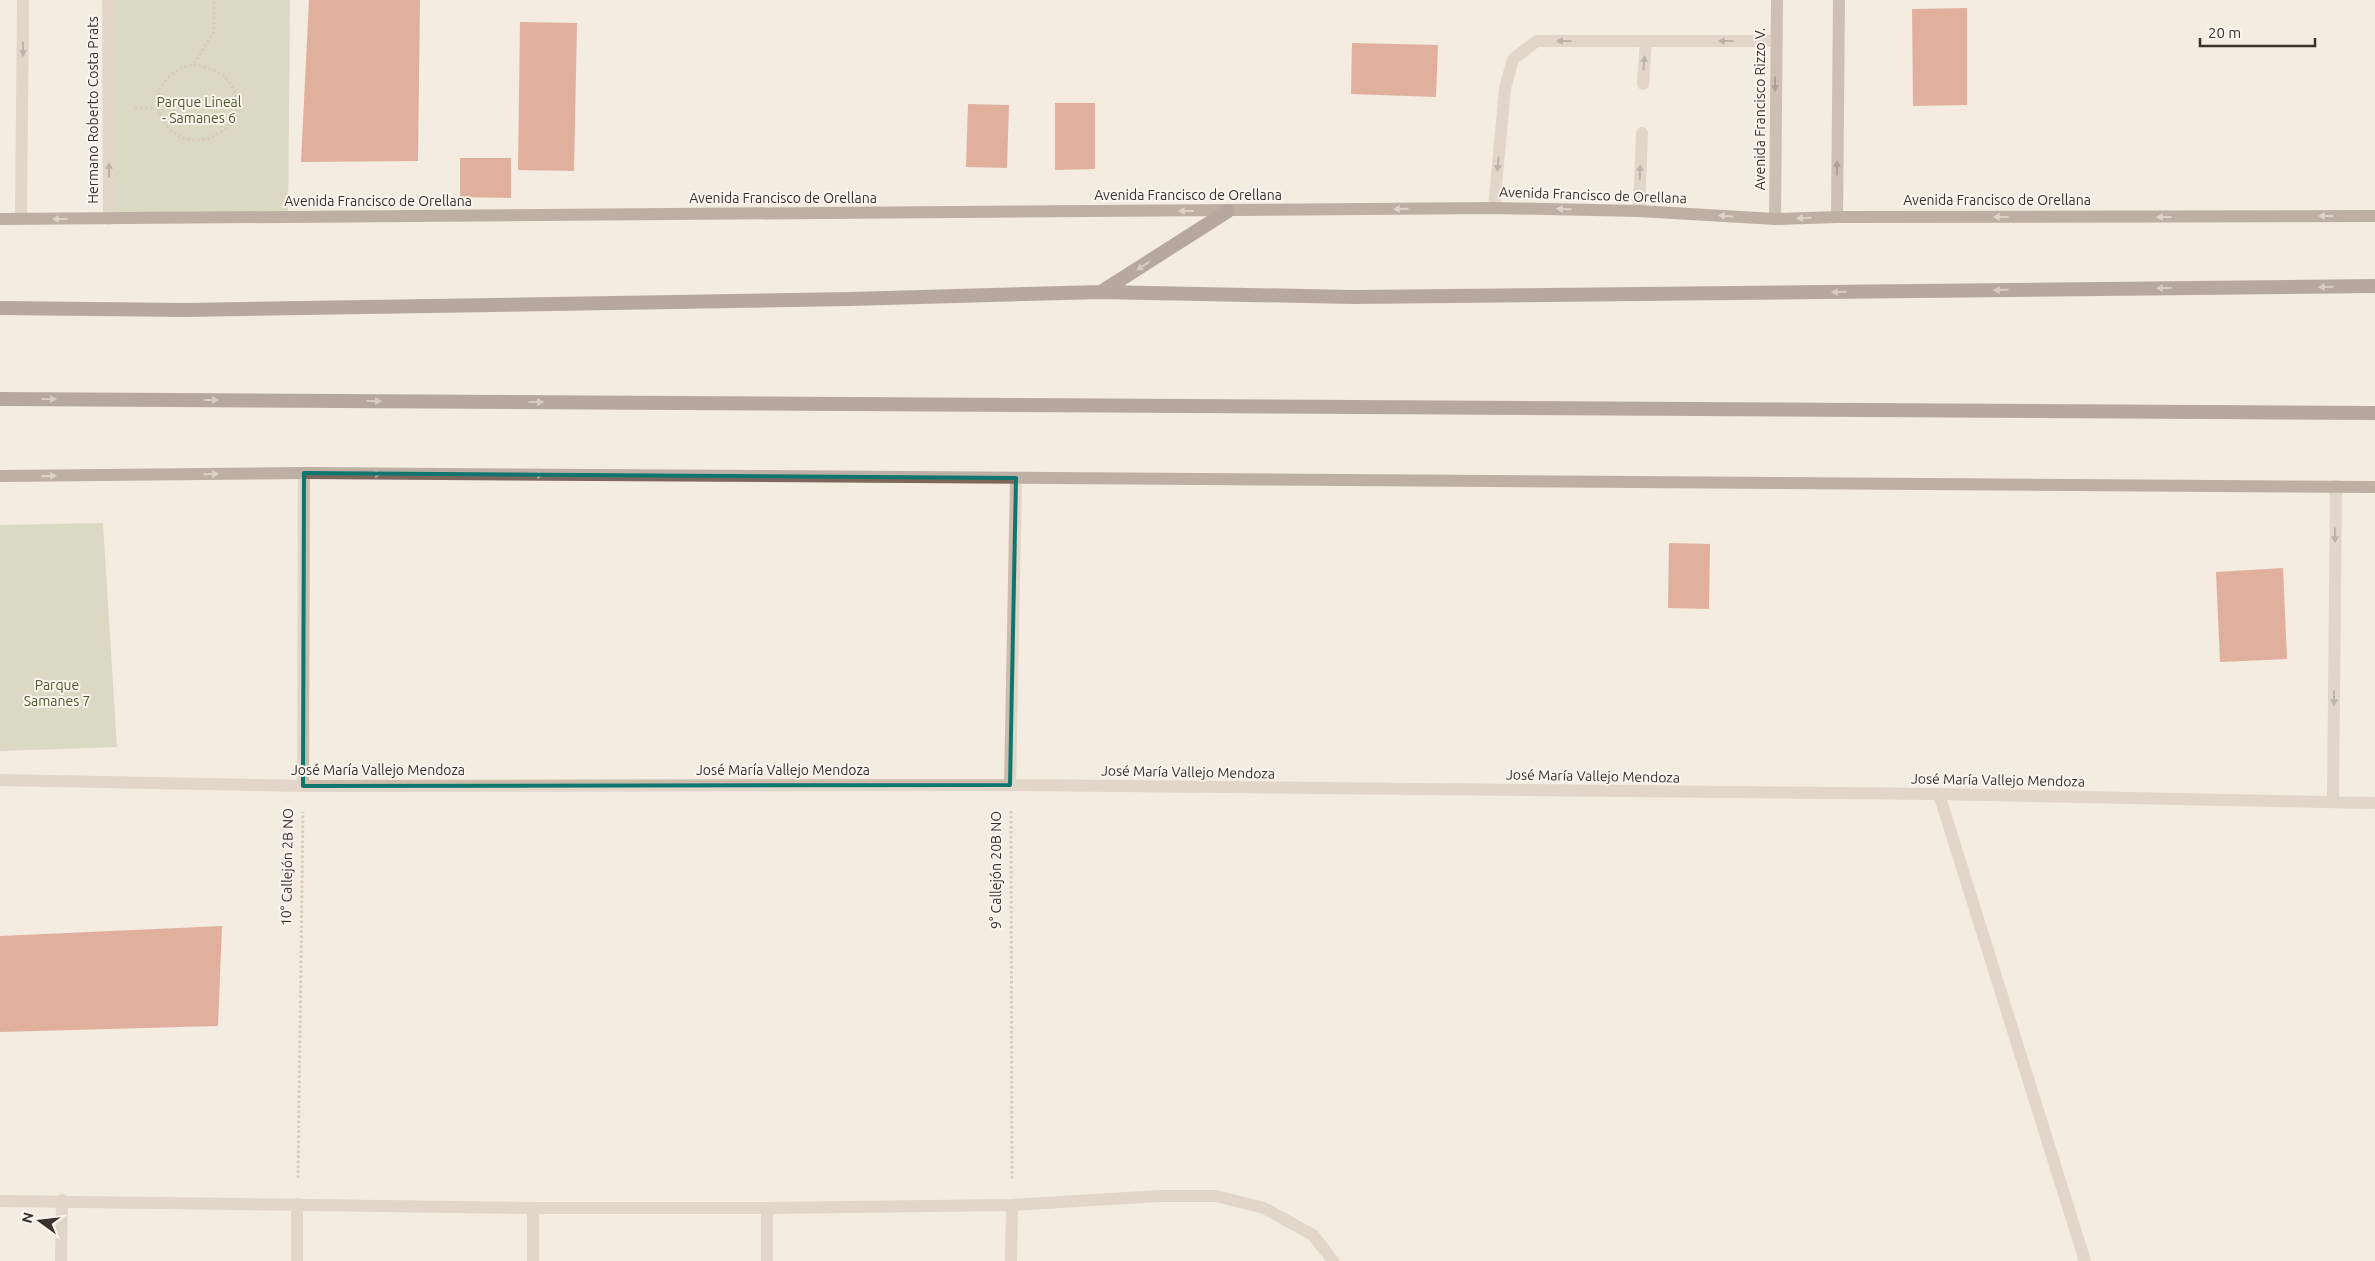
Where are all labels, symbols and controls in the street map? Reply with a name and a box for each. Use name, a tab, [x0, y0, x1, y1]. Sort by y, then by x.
scale bar	[2200, 15, 2315, 47]
street label: Hermano Roberto Costa Prats	[85, 16, 101, 204]
text: 20 m	[2208, 24, 2241, 41]
street label: Avenida Francisco Rizzo V.	[1752, 28, 1768, 190]
one-way arrow	[1555, 37, 1571, 45]
one-way arrow	[1718, 37, 1734, 45]
one-way arrow	[19, 41, 27, 57]
one-way arrow	[1641, 54, 1649, 70]
one-way arrow	[1771, 76, 1779, 92]
park label: Parque Lineal - Samanes 6	[157, 94, 242, 126]
one-way arrow	[1494, 156, 1502, 172]
one-way arrow	[1834, 160, 1842, 176]
one-way arrow	[105, 162, 113, 178]
one-way arrow	[1637, 164, 1645, 180]
street label: Avenida Francisco de Orellana	[1499, 184, 1687, 206]
street label: Avenida Francisco de Orellana	[1094, 187, 1282, 203]
street label: Avenida Francisco de Orellana	[689, 190, 877, 206]
street label: Avenida Francisco de Orellana	[1903, 192, 2091, 208]
street label: Avenida Francisco de Orellana	[284, 193, 472, 209]
one-way arrow	[1393, 205, 1409, 213]
one-way arrow	[1556, 205, 1572, 213]
one-way arrow	[1178, 207, 1194, 215]
one-way arrow	[1718, 212, 1734, 220]
one-way arrow	[2318, 212, 2334, 220]
one-way arrow	[1993, 213, 2009, 221]
one-way arrow	[2156, 213, 2172, 221]
one-way arrow	[1796, 214, 1812, 222]
one-way arrow	[52, 215, 68, 223]
one-way arrow	[1136, 261, 1149, 270]
one-way arrow	[2318, 283, 2334, 291]
one-way arrow	[2156, 284, 2172, 292]
one-way arrow	[1993, 286, 2009, 294]
one-way arrow	[1831, 288, 1847, 296]
one-way arrow	[41, 396, 57, 404]
one-way arrow	[203, 396, 219, 404]
one-way arrow	[366, 397, 382, 405]
one-way arrow	[528, 398, 544, 406]
one-way arrow	[203, 470, 219, 478]
one-way arrow	[366, 470, 382, 478]
one-way arrow	[528, 471, 544, 479]
one-way arrow	[41, 472, 57, 480]
one-way arrow	[2331, 527, 2339, 543]
park label: Parque Samanes 7	[24, 677, 90, 709]
one-way arrow	[2330, 690, 2338, 706]
street label: José María Vallejo Mendoza	[291, 762, 465, 778]
street label: José María Vallejo Mendoza	[696, 762, 870, 778]
street label: José María Vallejo Mendoza	[1101, 762, 1275, 782]
street label: José María Vallejo Mendoza	[1506, 766, 1680, 786]
street label: José María Vallejo Mendoza	[1911, 770, 2085, 790]
street label: 10° Callejón 2B NO	[278, 808, 296, 926]
street label: 9° Callejón 20B NO	[988, 811, 1004, 929]
north arrow	[15, 1196, 65, 1246]
text: N	[18, 1211, 37, 1225]

